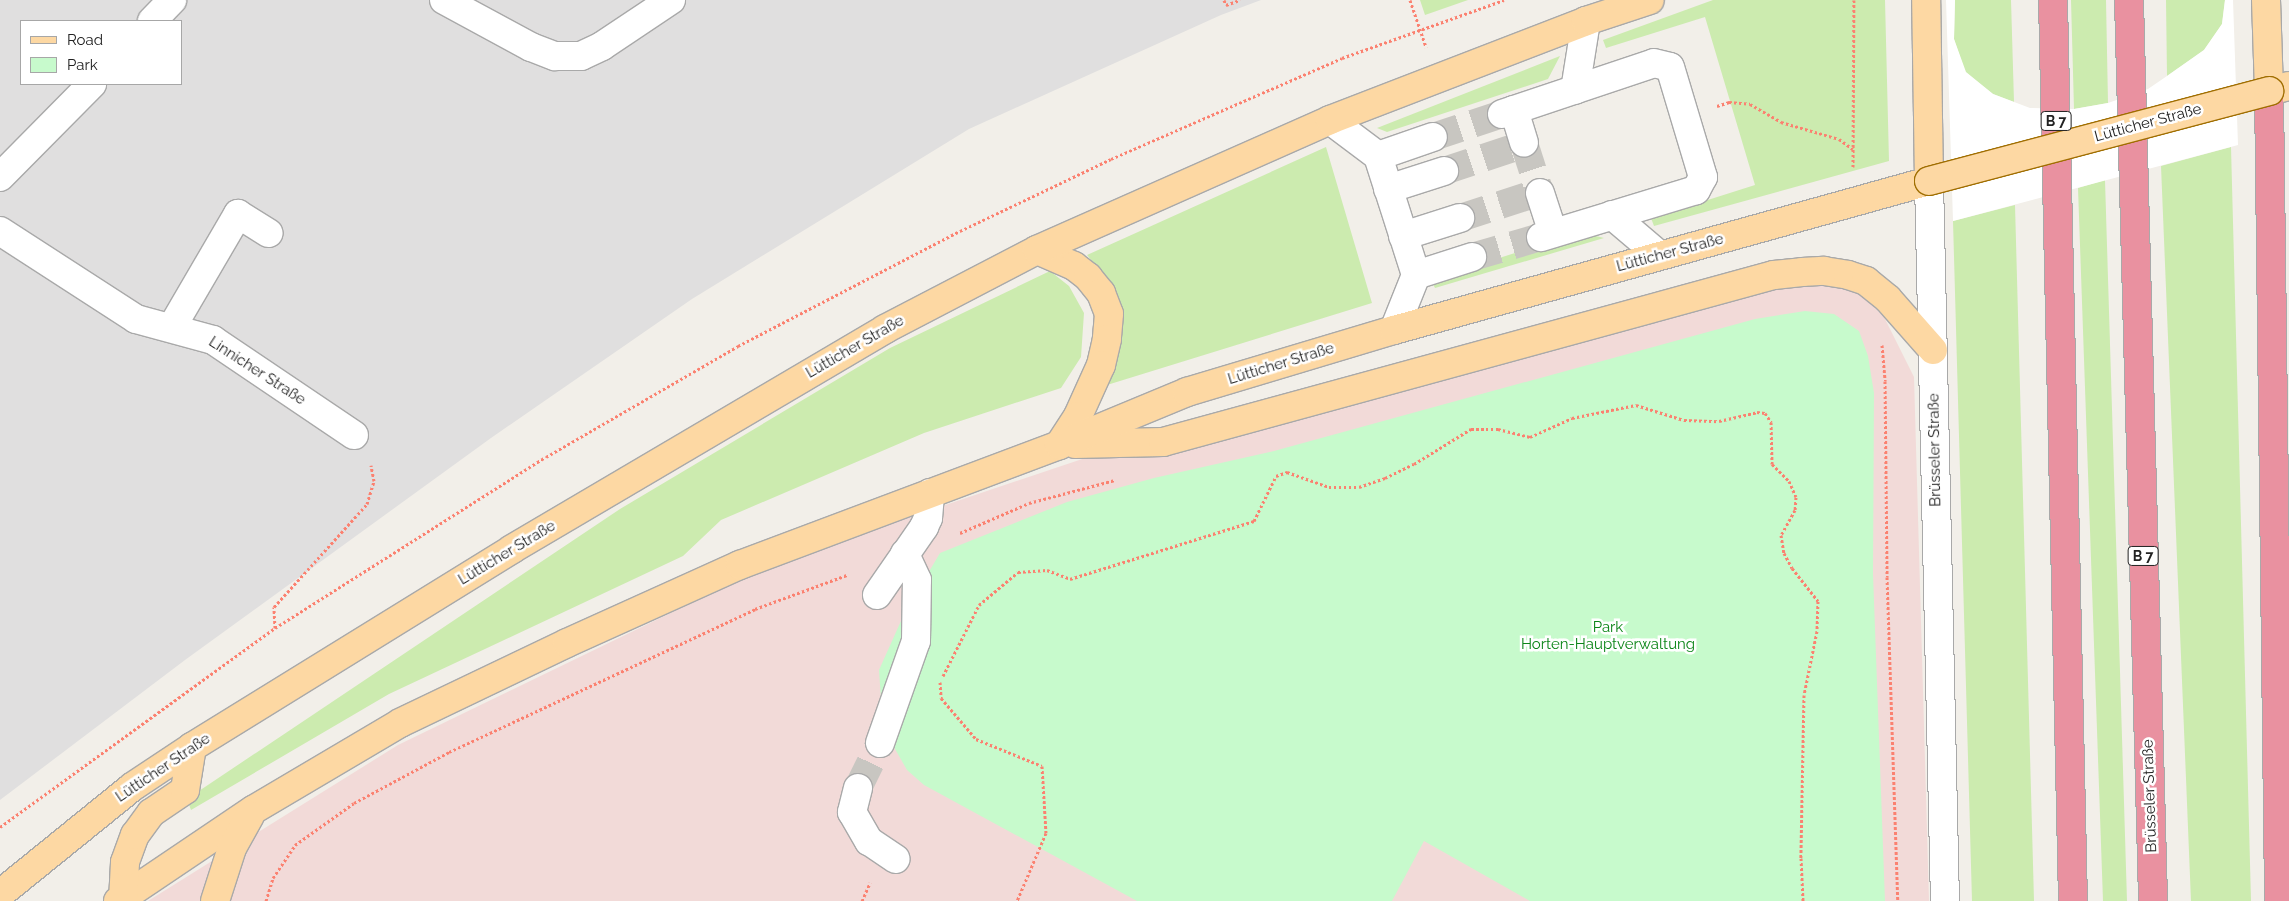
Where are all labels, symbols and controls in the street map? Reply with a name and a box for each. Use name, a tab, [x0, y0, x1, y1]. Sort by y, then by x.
legend	[20, 20, 182, 85]
text: Road	[67, 31, 103, 49]
text: Park	[67, 56, 98, 74]
street label: Lütticher Straße	[2092, 100, 2204, 146]
road number: B 7	[2040, 110, 2072, 132]
street label: Lütticher Straße	[1614, 230, 1726, 276]
street label: Lütticher Straße	[803, 312, 907, 382]
street label: Linnicher Straße	[205, 333, 309, 409]
street label: Lütticher Straße	[1226, 339, 1336, 389]
street label: Brüsseler Straße	[1925, 393, 1945, 507]
street label: Lütticher Straße	[455, 517, 559, 589]
road number: B 7	[2127, 544, 2159, 568]
park label: Park Horten-Hauptverwaltung	[1521, 618, 1695, 653]
street label: Lütticher Straße	[112, 730, 214, 806]
street label: Brüsseler Straße	[2139, 739, 2161, 853]

